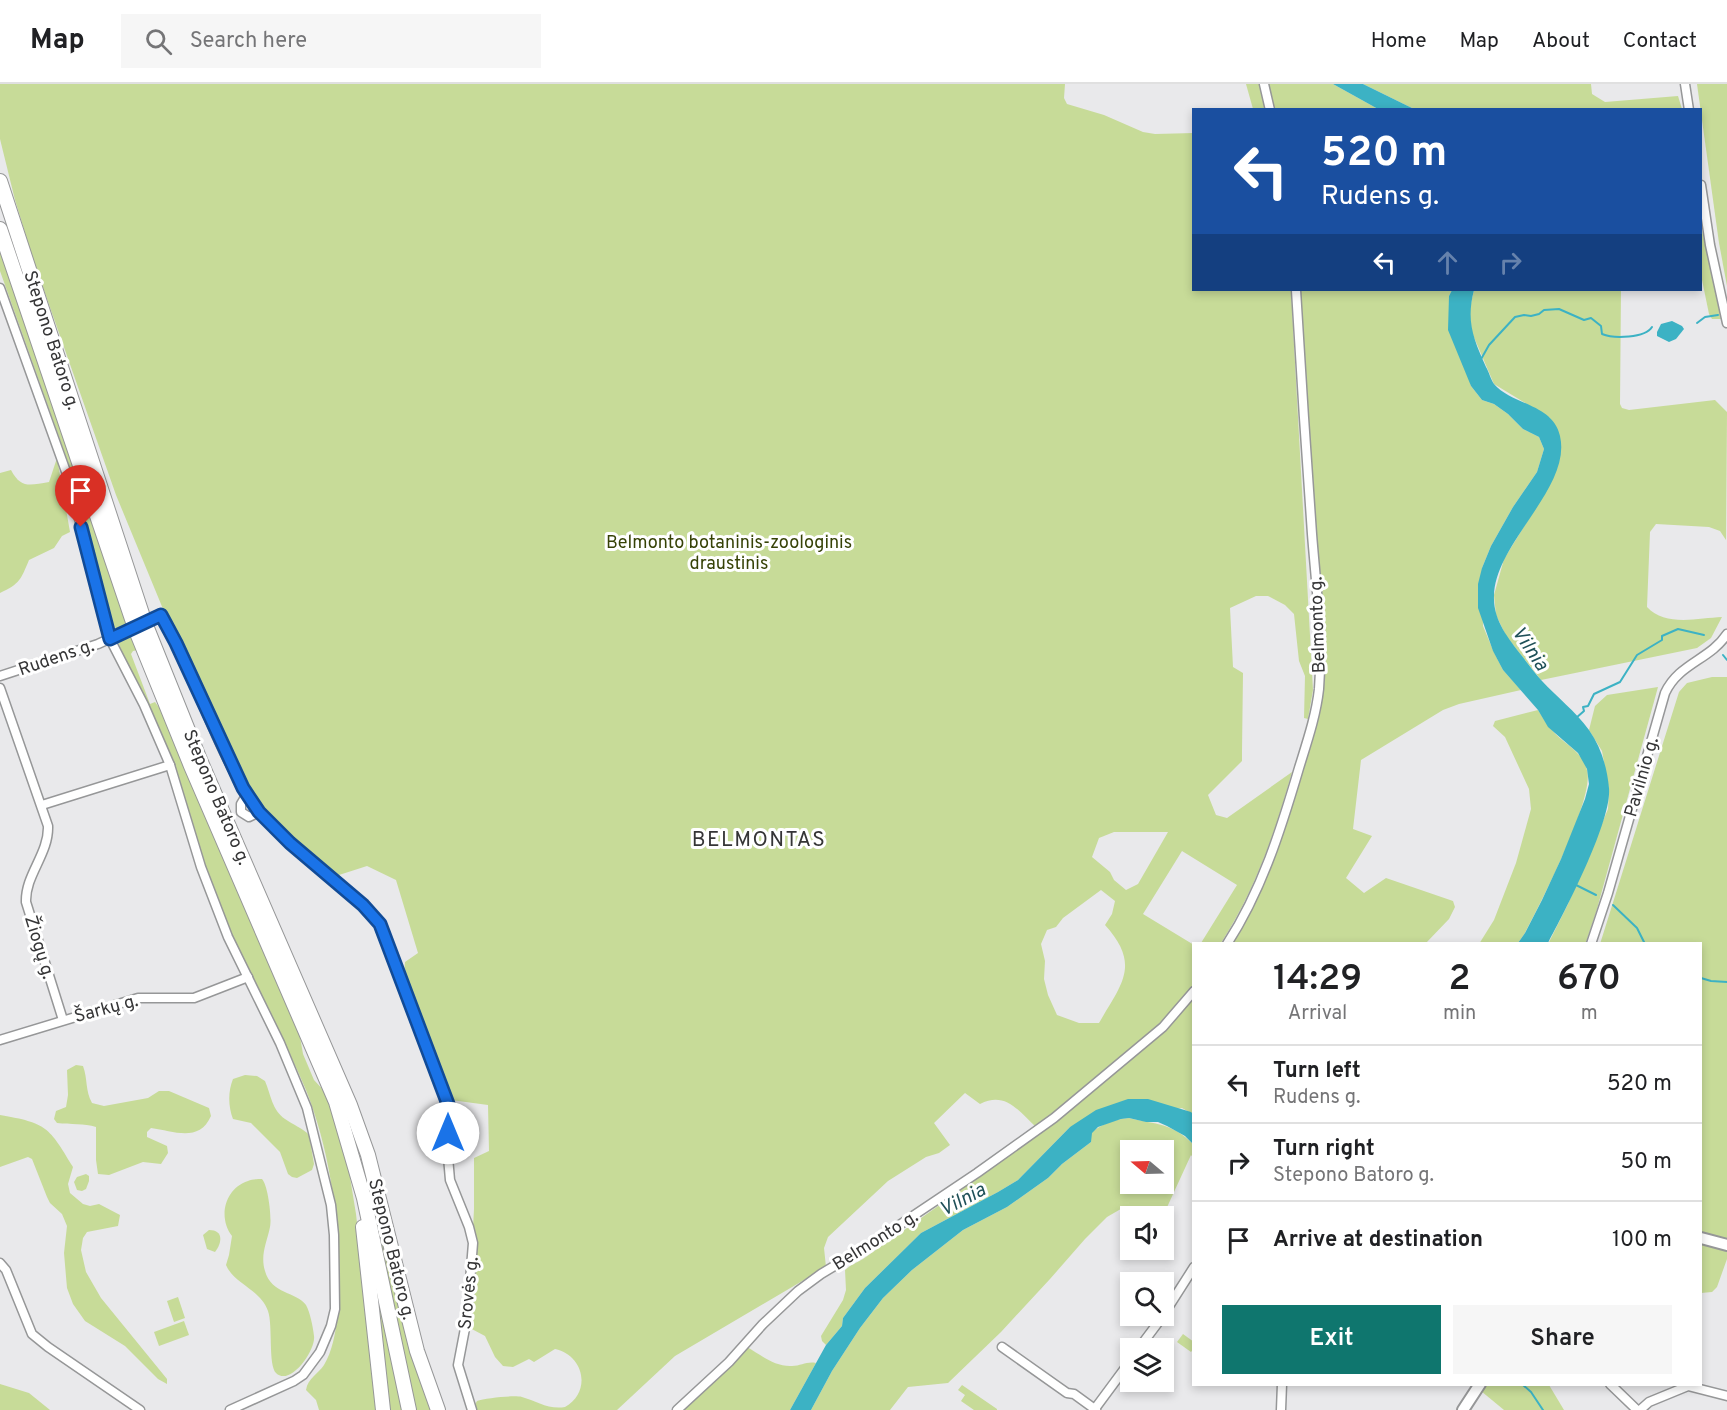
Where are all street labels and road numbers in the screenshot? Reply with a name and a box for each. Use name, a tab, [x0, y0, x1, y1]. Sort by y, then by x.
street label: Stepono Batoro g.	[17, 268, 84, 413]
street label: Belmonto g.	[1305, 576, 1332, 674]
street label: Rudens g.	[16, 635, 97, 682]
street label: Stepono Batoro g.	[177, 726, 255, 869]
street label: Pavilnio g.	[1620, 735, 1665, 820]
street label: Žiogų g.	[18, 912, 61, 982]
street label: Šarkų g.	[71, 988, 141, 1029]
street label: Stepono Batoro g.	[362, 1176, 419, 1322]
street label: Belmonto g.	[829, 1206, 923, 1277]
street label: Srovės g.	[454, 1256, 485, 1331]

